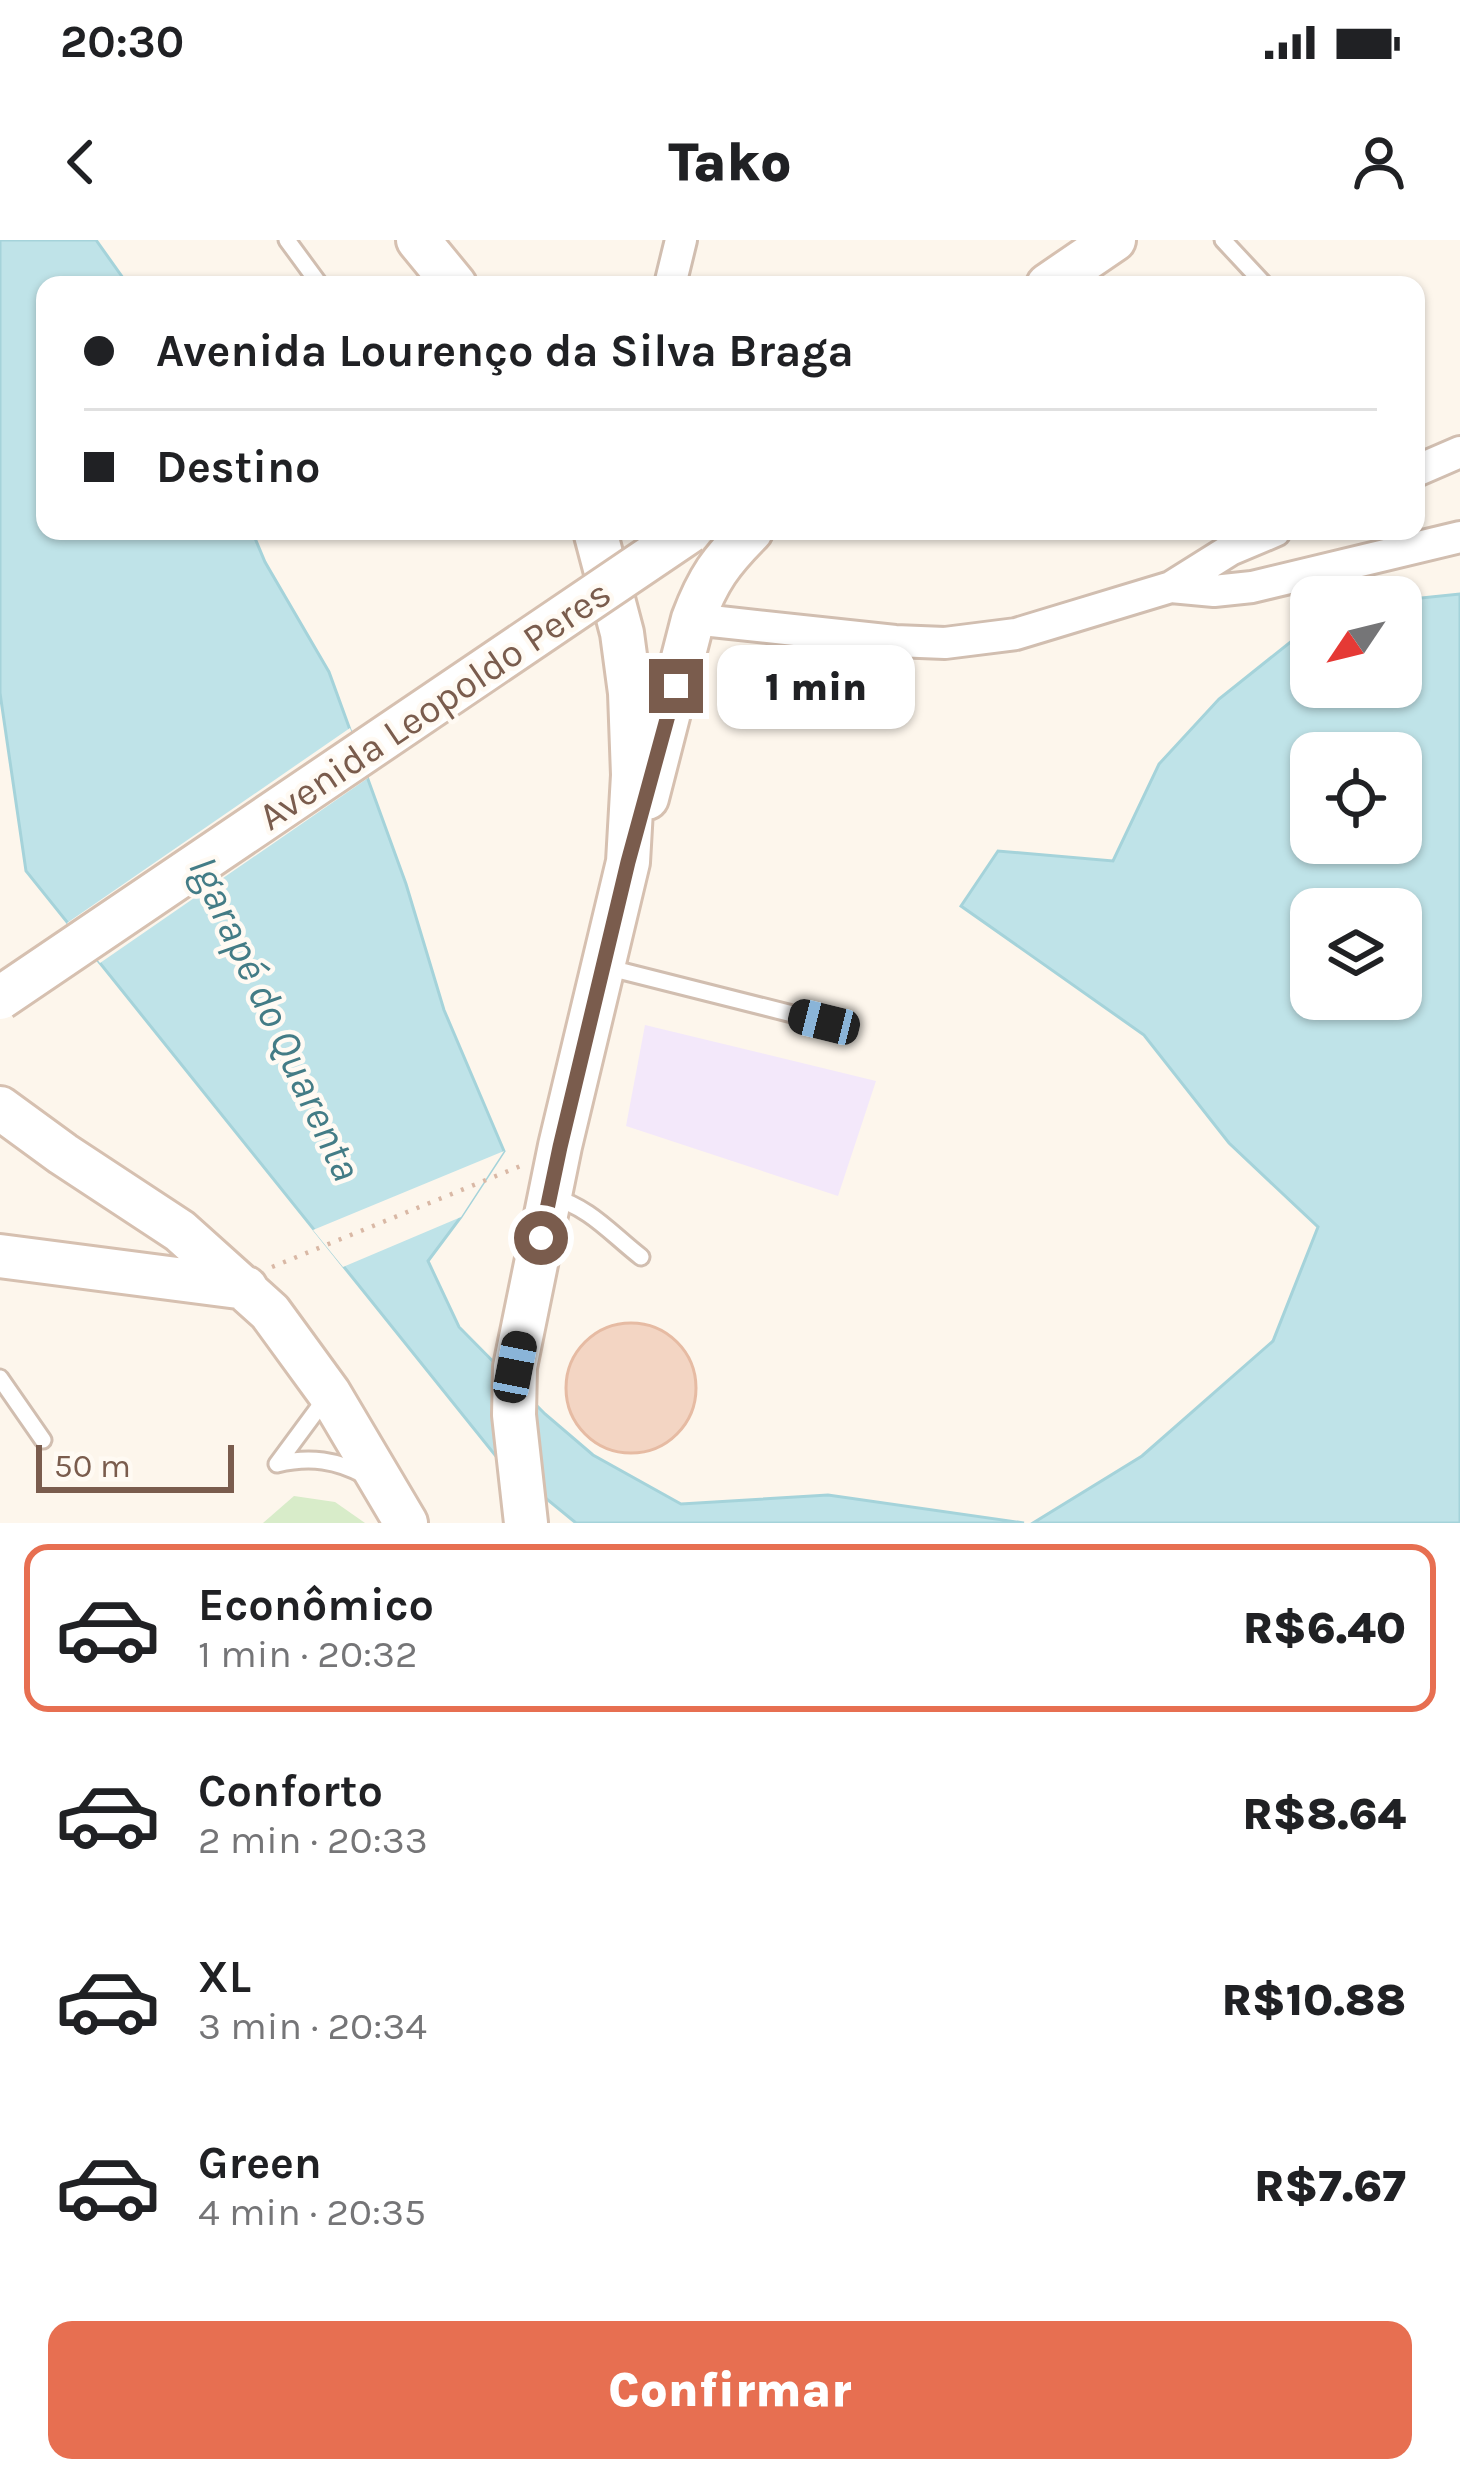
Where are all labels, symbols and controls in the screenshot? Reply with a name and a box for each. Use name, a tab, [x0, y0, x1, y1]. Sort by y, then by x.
text: 20:30	[60, 16, 184, 68]
icon: back	[48, 129, 114, 195]
icon: person	[1346, 129, 1412, 195]
text: Tako	[668, 130, 792, 194]
text: Avenida Lourenço da Silva Braga	[156, 325, 854, 377]
text: Destino	[156, 441, 321, 493]
street label: Avenida Leopoldo Peres	[250, 570, 619, 840]
north arrow	[1290, 576, 1422, 708]
map controls	[1290, 576, 1422, 1020]
callout: 1 min	[718, 644, 916, 728]
route end	[649, 659, 703, 713]
text: 1 min	[765, 664, 867, 710]
button: locate	[1290, 732, 1422, 864]
water label: Igarapé do Quarenta	[178, 848, 372, 1189]
button: layers	[1290, 888, 1422, 1020]
car	[785, 996, 863, 1048]
route start	[514, 1211, 568, 1265]
car	[490, 1328, 540, 1406]
scale bar	[36, 1439, 234, 1492]
text: 50 m	[54, 1447, 131, 1485]
icon: car	[54, 1574, 162, 1682]
text: Econômico	[198, 1579, 434, 1631]
text: R$6.40	[1243, 1602, 1406, 1654]
text: 1 min · 20:32	[198, 1631, 418, 1677]
icon: car	[54, 1760, 162, 1868]
text: Conforto	[198, 1765, 383, 1817]
text: R$8.64	[1242, 1788, 1406, 1840]
text: 2 min · 20:33	[198, 1817, 428, 1863]
icon: car	[54, 1946, 162, 2054]
text: XL	[198, 1951, 251, 2003]
text: R$10.88	[1222, 1974, 1406, 2026]
text: 3 min · 20:34	[198, 2003, 427, 2049]
icon: car	[54, 2132, 162, 2240]
text: Green	[198, 2137, 322, 2189]
text: R$7.67	[1254, 2160, 1406, 2212]
text: 4 min · 20:35	[198, 2189, 426, 2235]
button: Confirmar	[48, 2321, 1412, 2459]

